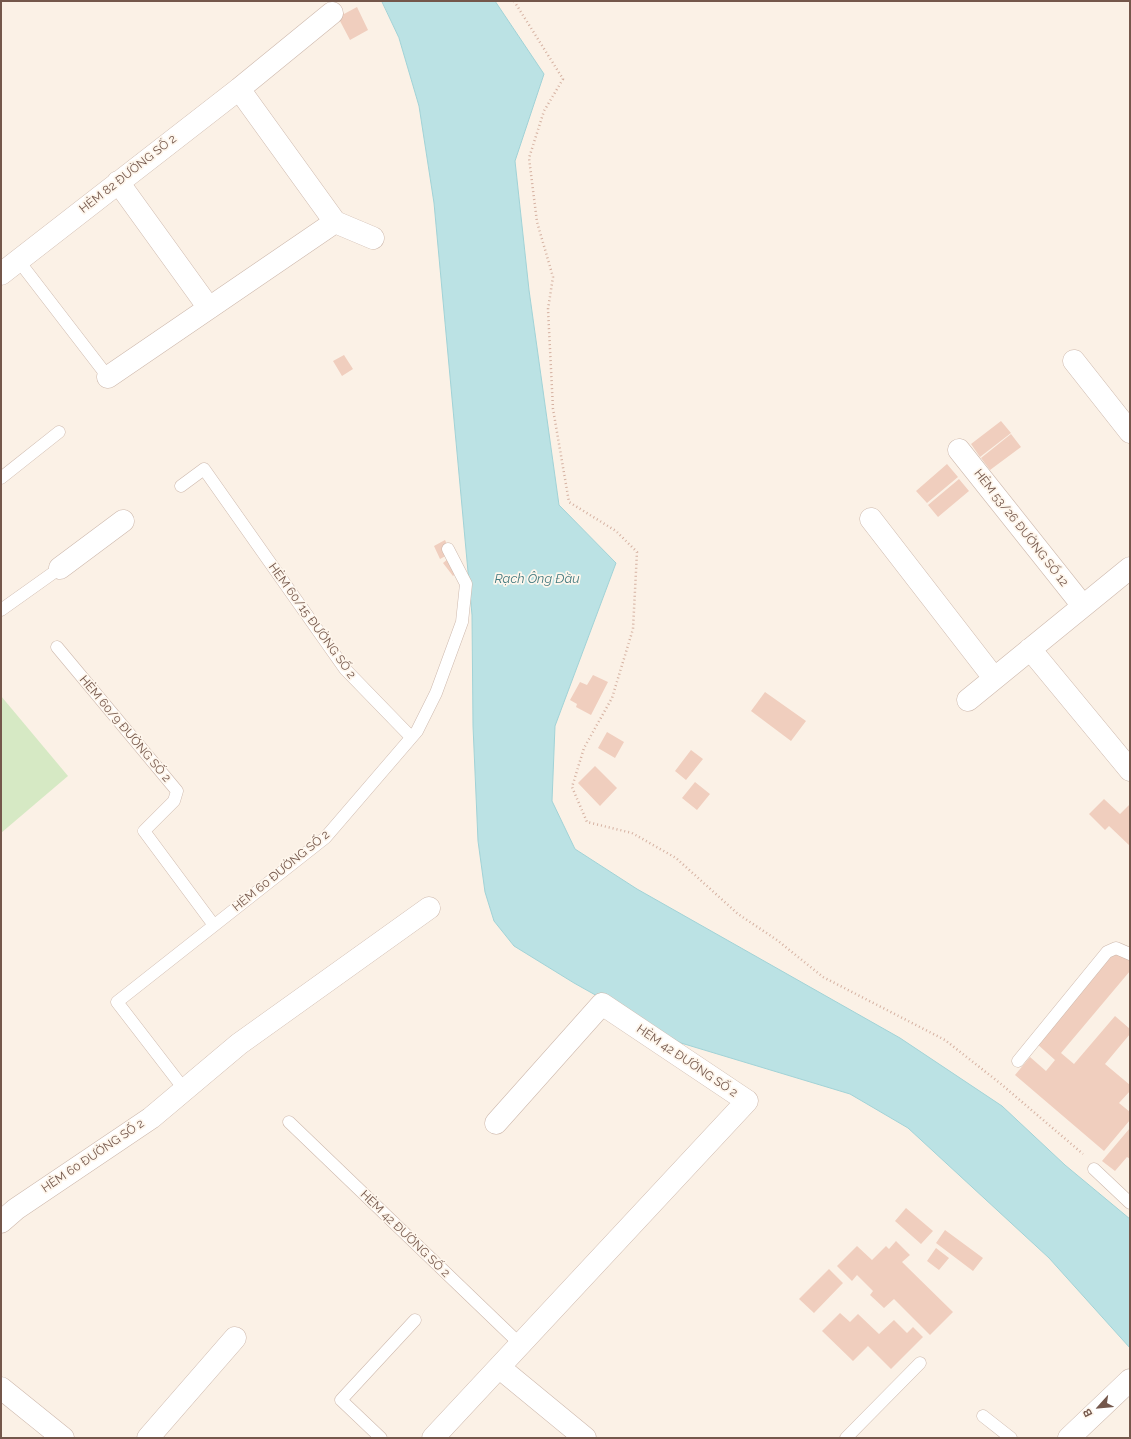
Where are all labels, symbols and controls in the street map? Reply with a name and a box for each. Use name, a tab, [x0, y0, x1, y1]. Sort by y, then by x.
street label: HẺM 82 ĐƯỜNG SỐ 2	[77, 132, 179, 216]
street label: HẺM 53/26 ĐƯỜNG SỐ 12	[971, 467, 1071, 589]
street label: HẺM 60/15 ĐƯỜNG SỐ 2	[265, 560, 359, 682]
water label: Rạch Ông Đầu	[494, 571, 580, 587]
street label: HẺM 60/9 ĐƯỜNG SỐ 2	[76, 673, 174, 785]
street label: HẺM 60 ĐƯỜNG SỐ 2	[230, 827, 332, 915]
street label: HẺM 42 ĐƯỜNG SỐ 2	[634, 1022, 740, 1100]
street label: HẺM 60 ĐƯỜNG SỐ 2	[39, 1116, 147, 1196]
street label: HẺM 42 ĐƯỜNG SỐ 2	[357, 1188, 453, 1280]
north arrow	[1079, 1387, 1119, 1427]
text: B	[1080, 1406, 1095, 1419]

